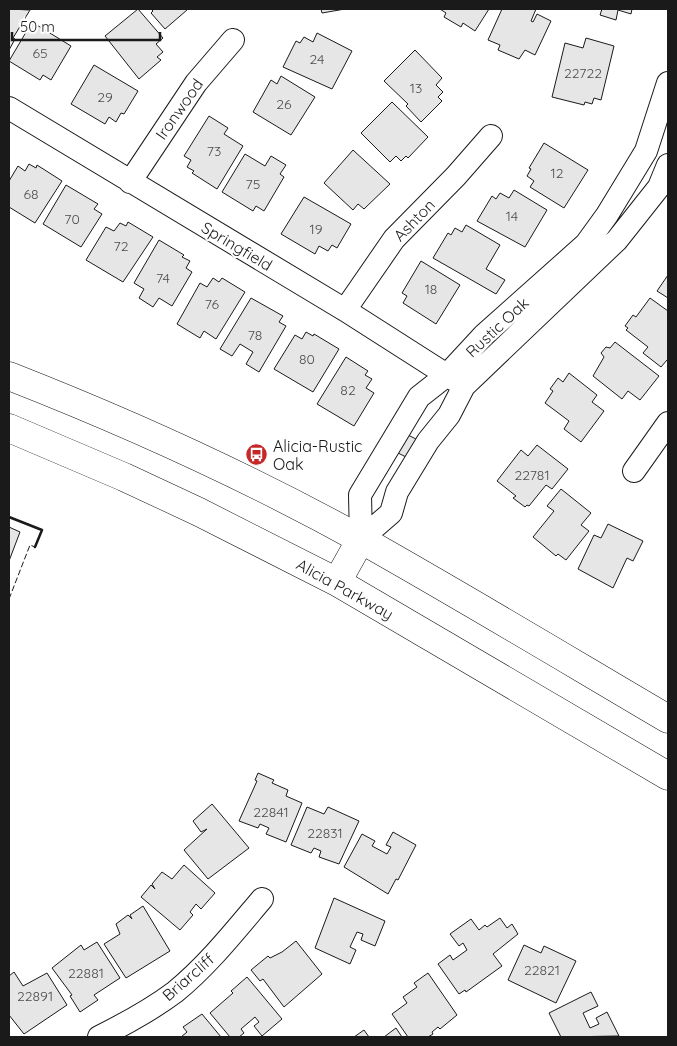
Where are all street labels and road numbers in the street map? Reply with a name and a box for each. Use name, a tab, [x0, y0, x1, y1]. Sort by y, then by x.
street label: Ironwood	[151, 75, 207, 143]
street label: Ashton	[389, 195, 439, 245]
street label: Springfield	[198, 217, 276, 275]
street label: Rustic Oak	[461, 293, 533, 361]
street label: Alicia Parkway	[293, 554, 397, 624]
street label: Briarcliff	[158, 949, 218, 1005]

